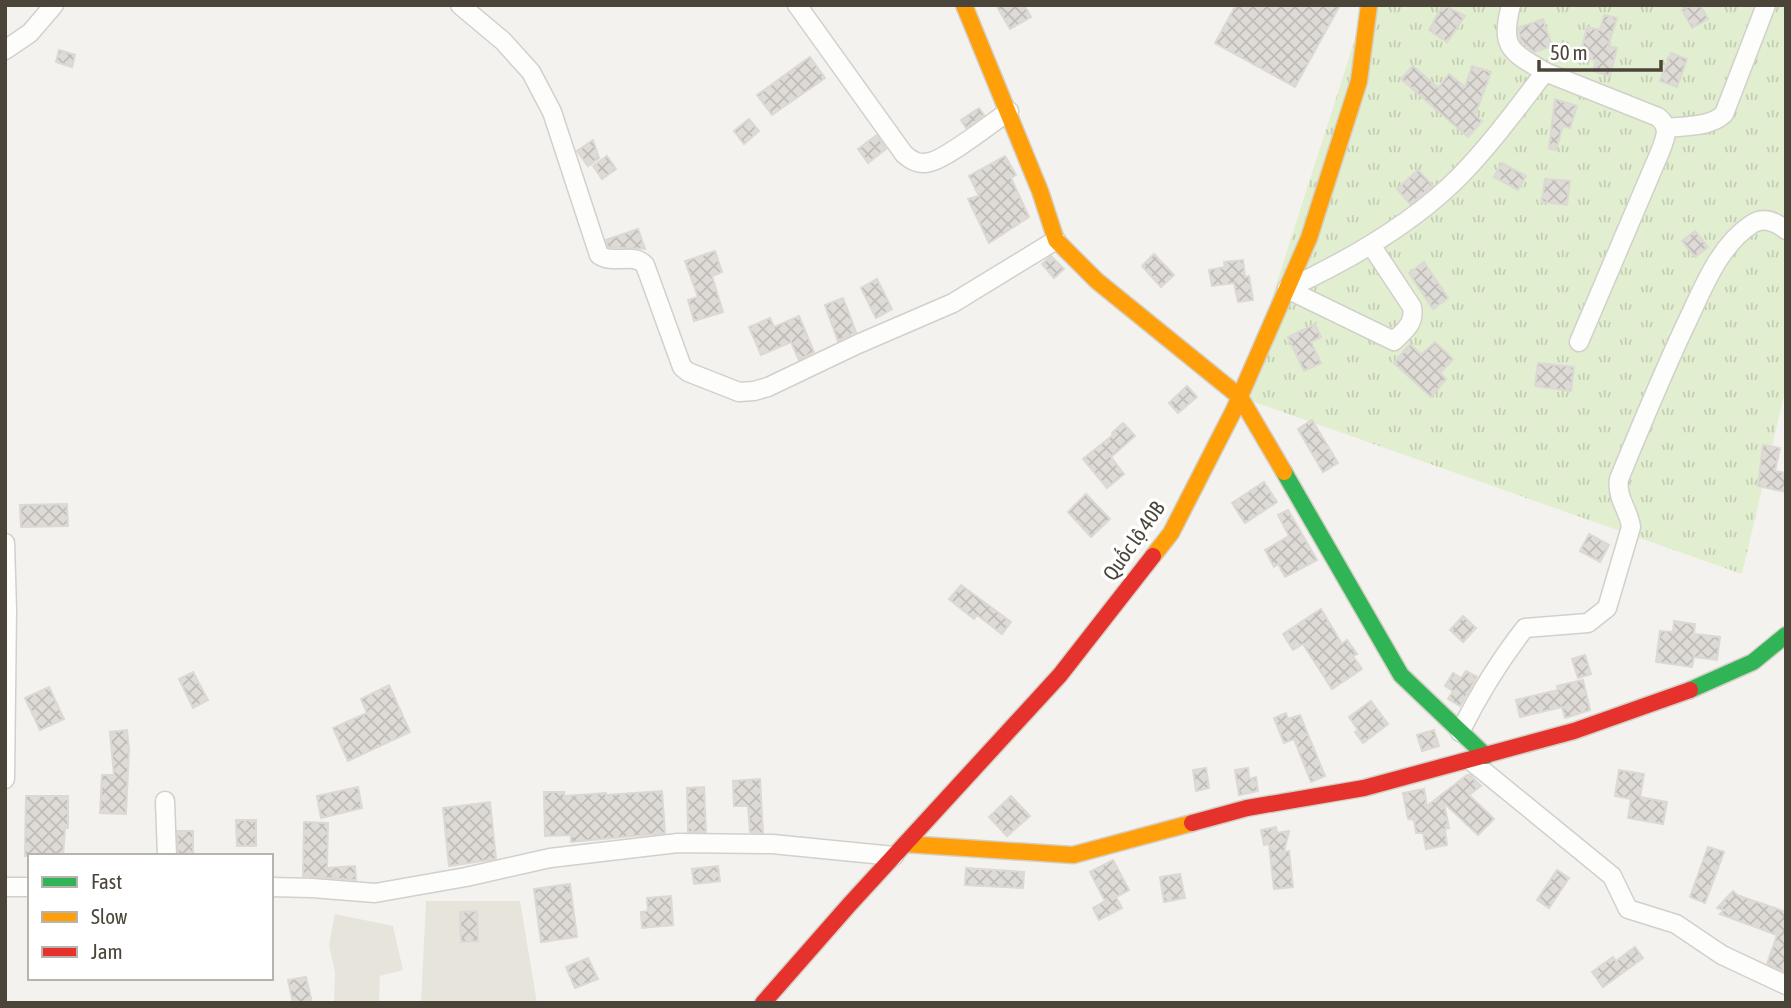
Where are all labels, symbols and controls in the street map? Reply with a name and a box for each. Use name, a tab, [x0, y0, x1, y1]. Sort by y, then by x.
scale bar	[1539, 28, 1662, 72]
text: 50 m	[1550, 40, 1588, 64]
street label: Quốc lộ 40B	[1097, 496, 1169, 584]
legend	[28, 854, 273, 980]
text: Fast	[91, 869, 122, 893]
text: Slow	[91, 904, 128, 928]
text: Jam	[91, 939, 123, 963]

